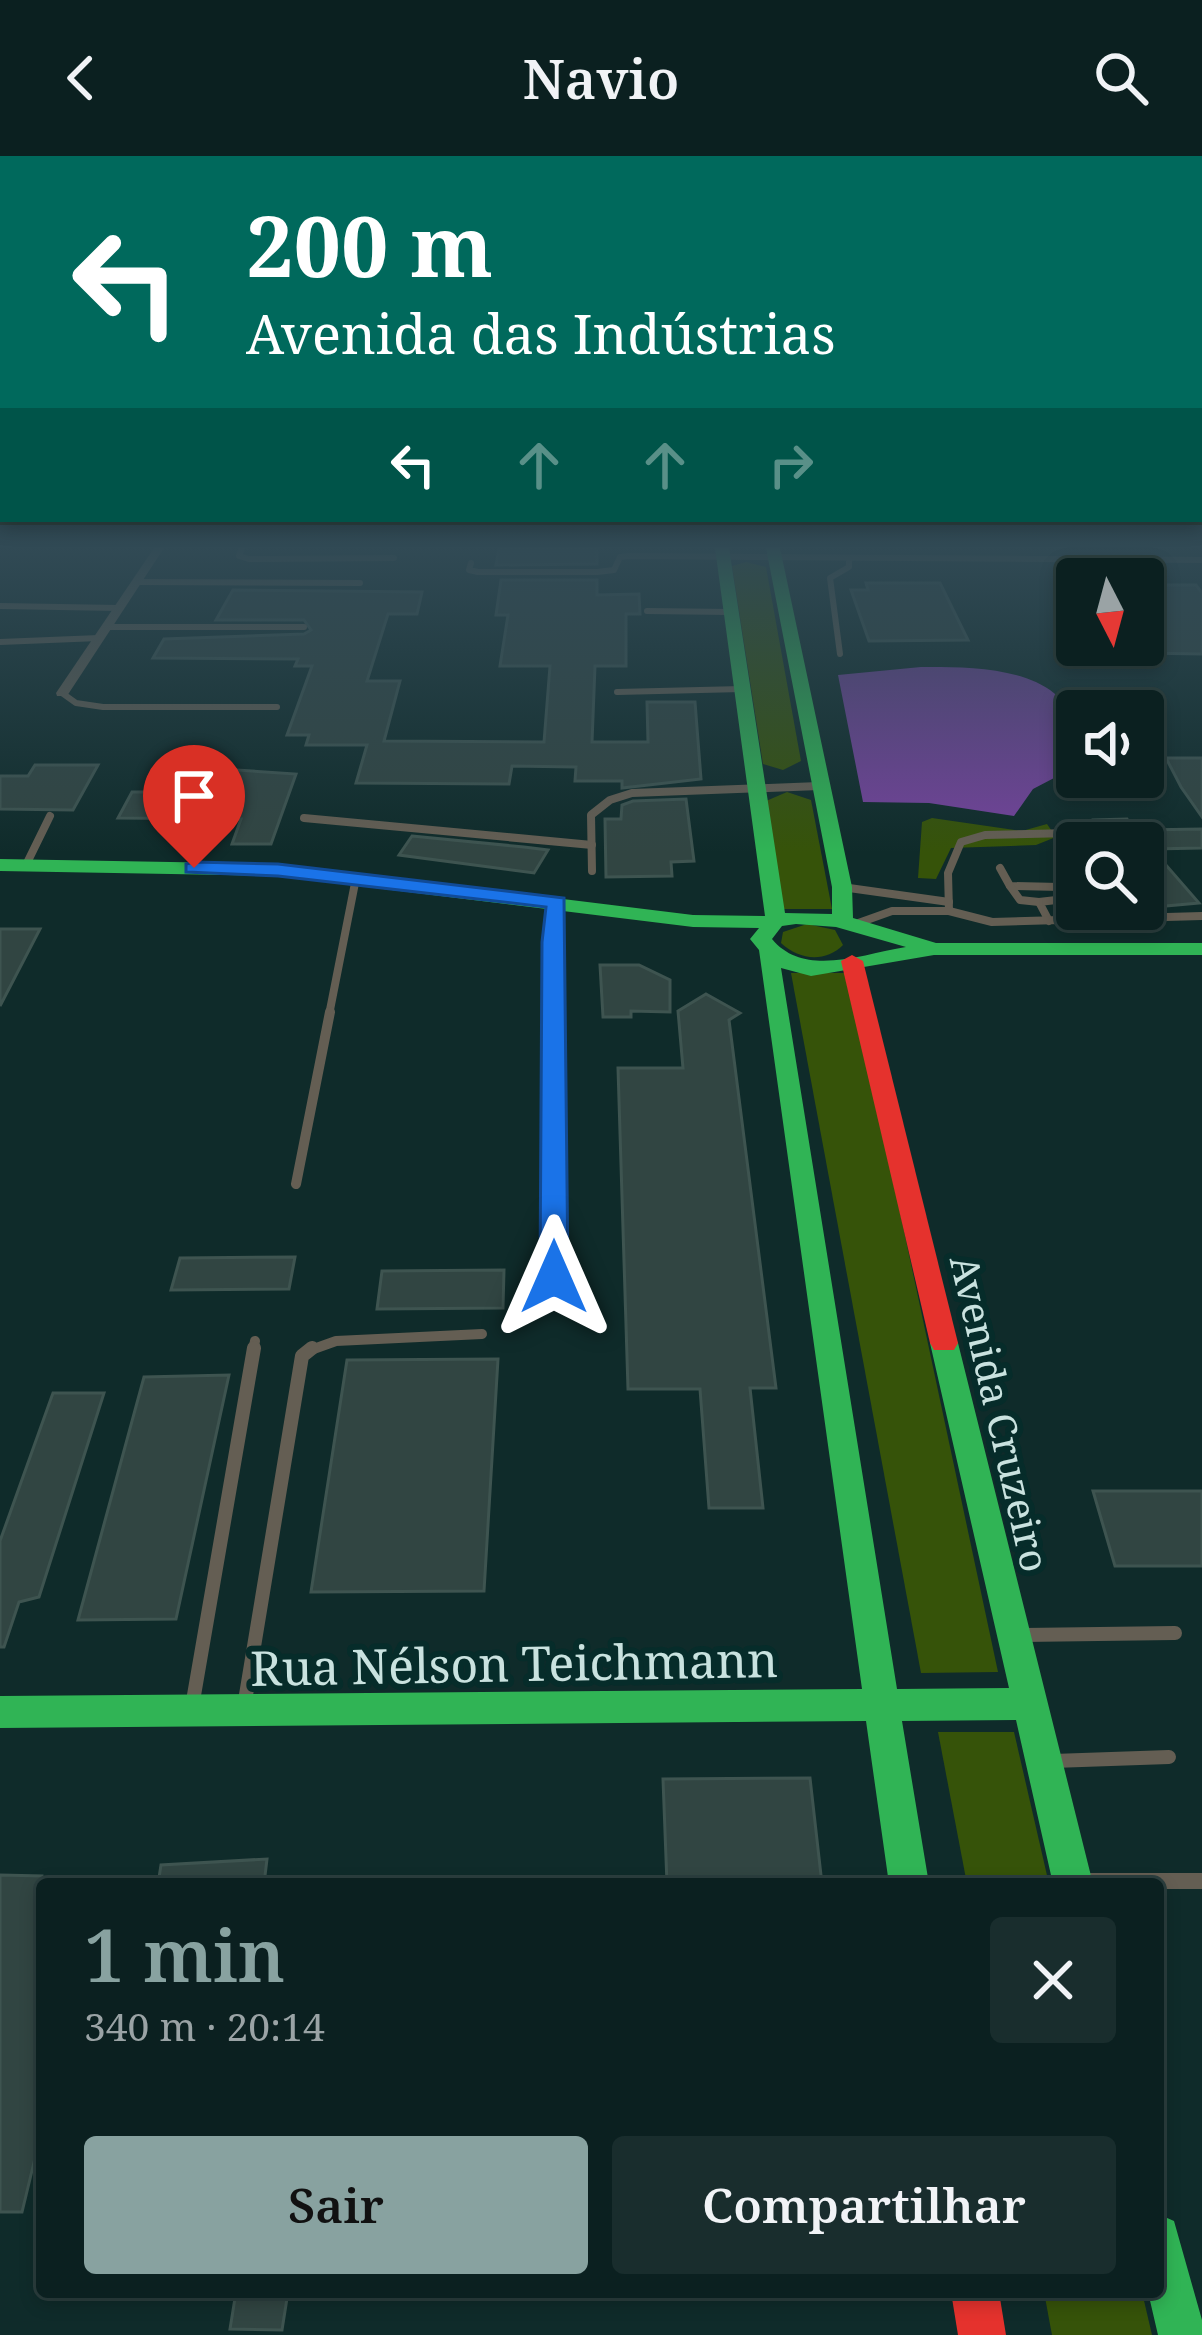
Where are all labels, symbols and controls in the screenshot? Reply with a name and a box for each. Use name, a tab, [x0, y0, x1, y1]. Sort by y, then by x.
text: Navio	[523, 41, 679, 115]
icon: back	[48, 45, 114, 111]
icon: search	[1088, 45, 1154, 111]
text: 200 m	[246, 187, 493, 302]
icon: left	[48, 204, 204, 360]
text: Avenida das Indústrias	[246, 296, 836, 370]
icon: left	[380, 432, 446, 498]
icon: ahead	[506, 432, 572, 498]
icon: ahead	[632, 432, 698, 498]
icon: right	[758, 432, 824, 498]
north arrow	[1056, 558, 1164, 666]
map controls	[1056, 558, 1164, 930]
button: sound	[1056, 690, 1164, 798]
pin	[143, 745, 245, 868]
icon: arrive	[161, 763, 227, 829]
button: search	[1056, 822, 1164, 930]
position arrow	[491, 1214, 617, 1340]
street label: Avenida Cruzeiro	[939, 1249, 1063, 1577]
street label: Rua Nélson Teichmann	[250, 1626, 778, 1700]
text: 1 min	[84, 1905, 285, 2003]
button: close	[990, 1917, 1116, 2043]
text: 340 m · 20:14	[84, 1999, 325, 2052]
button: Sair	[84, 2136, 588, 2274]
button: Compartilhar	[612, 2136, 1116, 2274]

